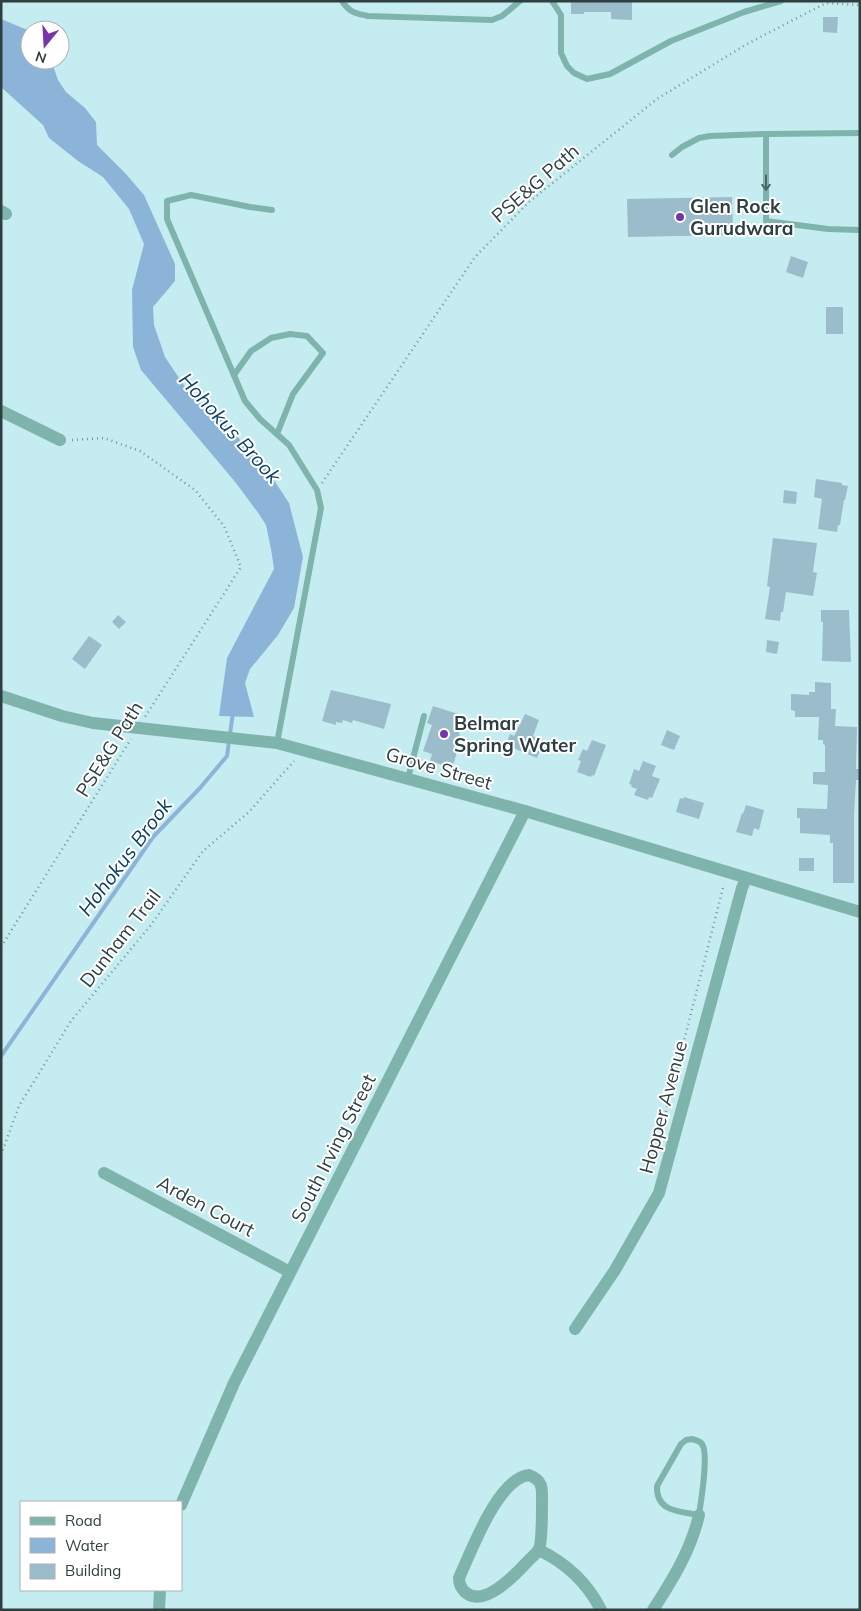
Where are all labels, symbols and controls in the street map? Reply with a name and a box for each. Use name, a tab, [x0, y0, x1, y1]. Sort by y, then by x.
north arrow	[20, 20, 70, 70]
text: N	[33, 47, 49, 68]
street label: PSE&G Path	[486, 138, 584, 228]
one-way arrow	[761, 174, 771, 190]
place label: Glen Rock Gurudwara	[690, 194, 793, 240]
marker: Glen Rock Gurudwara	[674, 211, 686, 223]
water label: Hohokus Brook	[174, 367, 287, 489]
street label: PSE&G Path	[70, 697, 148, 801]
place label: Belmar Spring Water	[454, 711, 576, 757]
marker: Belmar Spring Water	[438, 728, 450, 740]
street label: Grove Street	[383, 741, 495, 795]
water label: Hohokus Brook	[72, 792, 177, 920]
street label: Dunham Trail	[74, 884, 166, 992]
street label: Hopper Avenue	[634, 1038, 692, 1176]
street label: South Irving Street	[285, 1069, 381, 1226]
street label: Arden Court	[153, 1170, 259, 1242]
legend	[20, 1501, 182, 1591]
text: Road	[65, 1511, 102, 1530]
text: Water	[65, 1536, 109, 1555]
text: Building	[65, 1561, 121, 1580]

